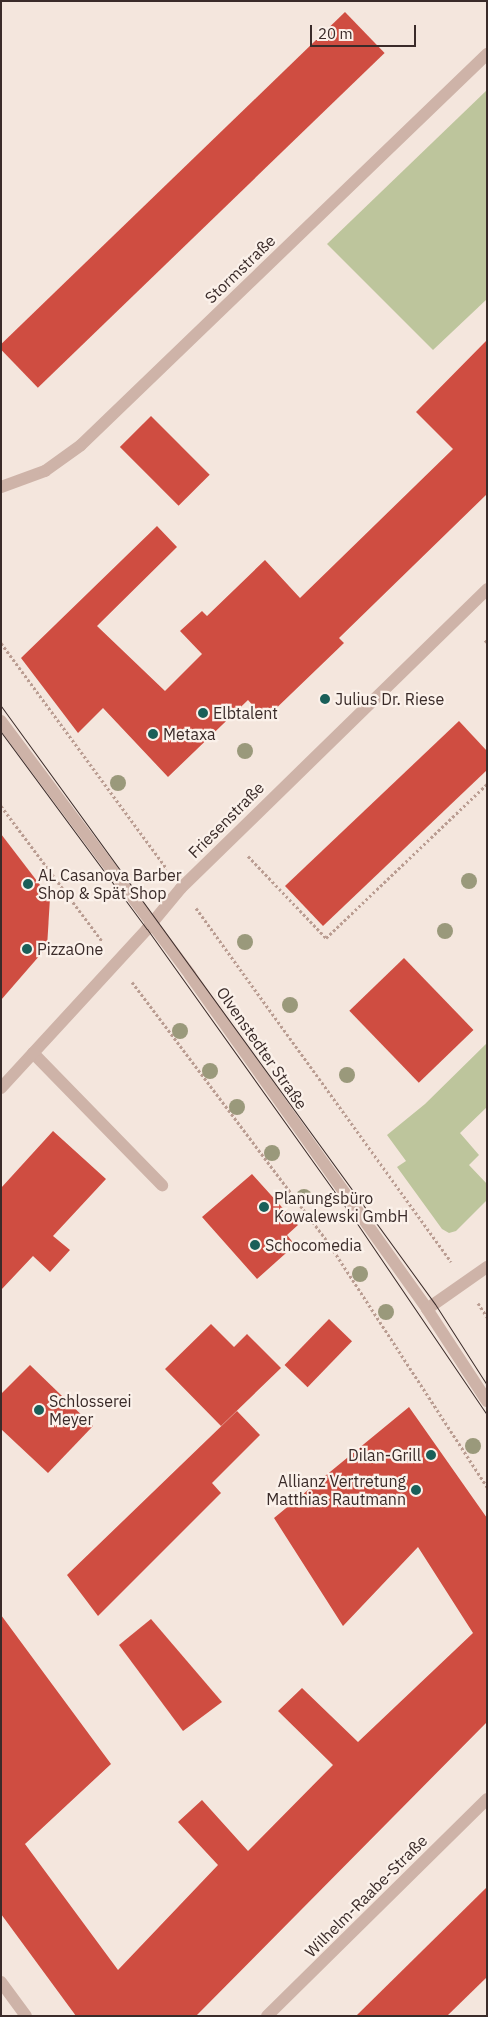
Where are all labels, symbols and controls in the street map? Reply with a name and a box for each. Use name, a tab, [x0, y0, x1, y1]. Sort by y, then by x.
scale bar	[313, 15, 419, 47]
text: 20 m	[318, 24, 353, 43]
street label: Stormstraße	[201, 231, 279, 307]
place label: Julius Dr. Riese	[335, 689, 444, 709]
marker: Julius Dr. Riese	[319, 693, 331, 705]
place label: Elbtalent	[213, 703, 278, 723]
marker: Elbtalent	[197, 707, 209, 719]
place label: Metaxa	[163, 724, 216, 744]
marker: Metaxa	[147, 728, 159, 740]
street label: Friesenstraße	[184, 778, 268, 862]
place label: AL Casanova Barber Shop & Spät Shop	[38, 865, 182, 903]
marker: AL Casanova Barber Shop & Spät Shop	[22, 878, 34, 890]
place label: PizzaOne	[37, 939, 103, 959]
marker: PizzaOne	[21, 943, 33, 955]
street label: Olvenstedter Straße	[213, 983, 311, 1113]
place label: Planungsbüro Kowalewski GmbH	[274, 1188, 408, 1226]
marker: Planungsbüro Kowalewski GmbH	[258, 1201, 270, 1213]
place label: Schocomedia	[265, 1235, 362, 1255]
marker: Schocomedia	[249, 1239, 261, 1251]
place label: Schlosserei Meyer	[49, 1391, 132, 1429]
marker: Schlosserei Meyer	[33, 1404, 45, 1416]
place label: Dilan-Grill	[348, 1445, 421, 1465]
marker: Dilan-Grill	[425, 1449, 437, 1461]
place label: Allianz Vertretung Matthias Rautmann	[266, 1471, 406, 1509]
marker: Allianz Vertretung Matthias Rautmann	[410, 1484, 422, 1496]
street label: Wilhelm-Raabe-Straße	[301, 1831, 431, 1961]

